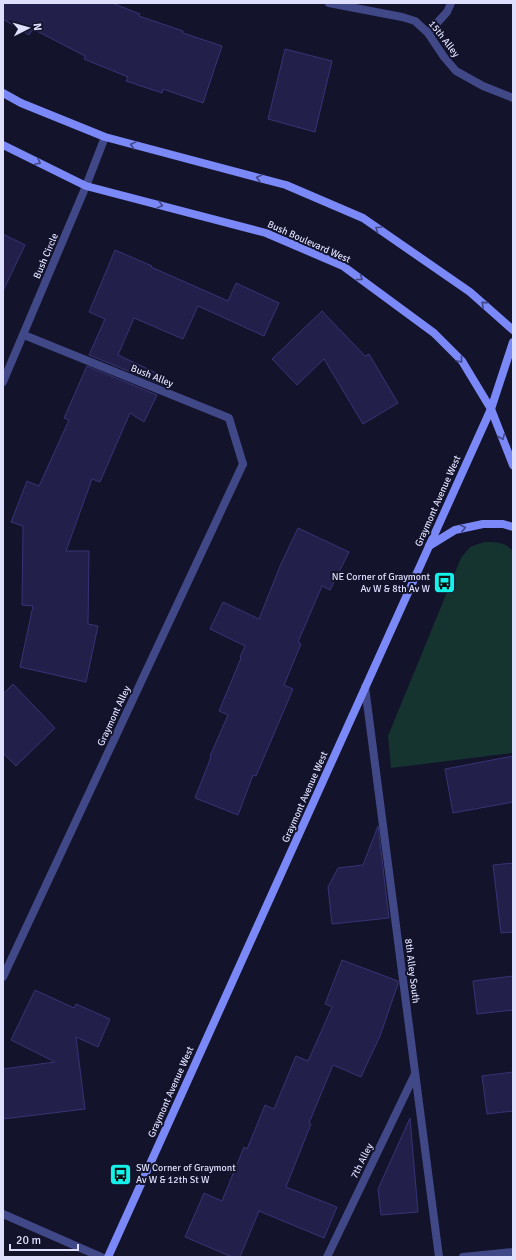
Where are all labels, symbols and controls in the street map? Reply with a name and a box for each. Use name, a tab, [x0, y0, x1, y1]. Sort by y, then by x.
north arrow	[8, 8, 48, 48]
street label: 15th Alley	[426, 18, 462, 60]
text: N	[31, 23, 44, 31]
one-way arrow	[130, 141, 137, 150]
one-way arrow	[34, 158, 41, 165]
one-way arrow	[256, 174, 263, 183]
one-way arrow	[156, 200, 163, 209]
street label: Bush Boulevard West	[266, 218, 353, 266]
one-way arrow	[375, 226, 382, 234]
street label: Bush Circle	[31, 231, 61, 281]
one-way arrow	[355, 273, 362, 280]
one-way arrow	[481, 302, 488, 309]
one-way arrow	[455, 356, 462, 363]
street label: Bush Alley	[129, 362, 175, 390]
one-way arrow	[497, 434, 505, 441]
street label: Graymont Avenue West	[412, 453, 464, 548]
one-way arrow	[460, 525, 467, 533]
bus stop icon: NE Corner of Graymont Av W & 8th Av W	[432, 570, 458, 596]
place label: NE Corner of Graymont Av W & 8th Av W	[332, 571, 430, 595]
street label: Graymont Alley	[95, 684, 133, 748]
street label: Graymont Avenue West	[279, 749, 331, 844]
street label: 8th Alley South	[402, 938, 422, 1004]
street label: Graymont Avenue West	[145, 1044, 197, 1139]
street label: 7th Alley	[348, 1141, 376, 1181]
bus stop icon: SW Corner of Graymont Av W & 12th St W	[108, 1161, 134, 1187]
place label: SW Corner of Graymont Av W & 12th St W	[136, 1162, 236, 1186]
scale bar	[10, 1226, 78, 1252]
text: 20 m	[16, 1233, 41, 1248]

